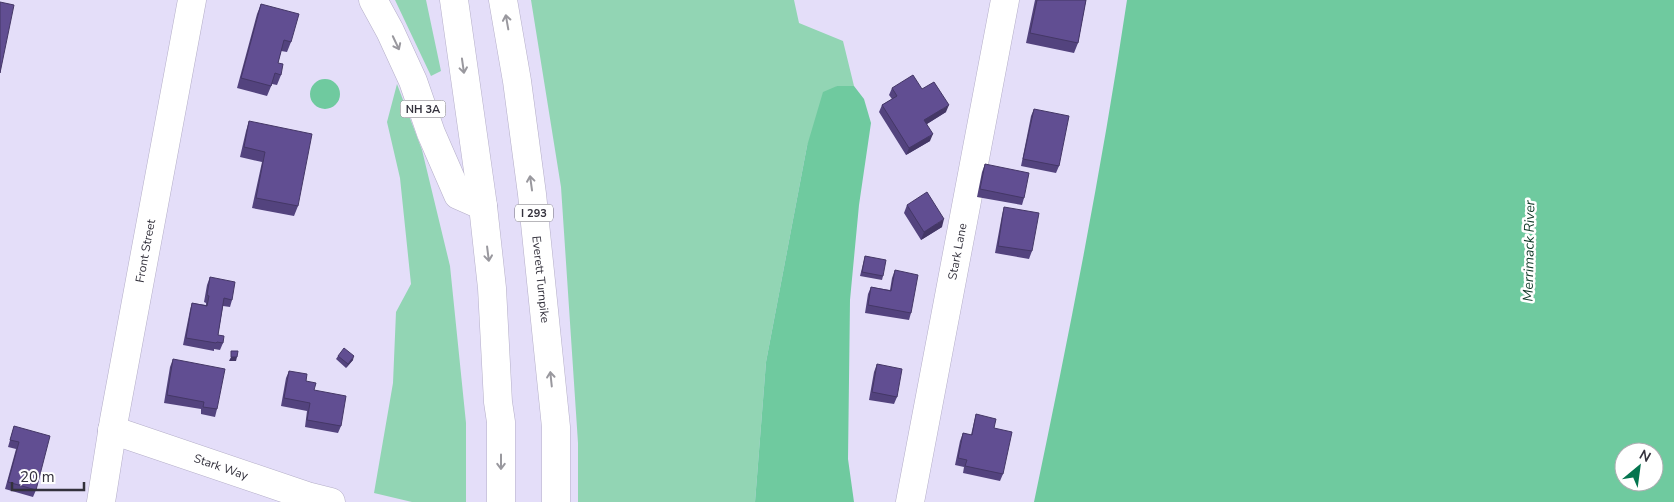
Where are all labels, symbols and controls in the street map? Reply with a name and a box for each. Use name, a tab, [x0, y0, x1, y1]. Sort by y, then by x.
one-way arrow	[502, 14, 512, 30]
one-way arrow	[391, 35, 401, 50]
one-way arrow	[458, 57, 468, 73]
road number: NH 3A	[400, 100, 446, 118]
one-way arrow	[526, 175, 536, 191]
water label: Merrimack River	[1519, 199, 1539, 302]
road number: I 293	[515, 204, 553, 222]
street label: Front Street	[132, 217, 159, 284]
street label: Stark Lane	[944, 222, 971, 281]
street label: Everett Turnpike	[528, 235, 553, 324]
one-way arrow	[483, 246, 493, 262]
one-way arrow	[546, 371, 556, 387]
north arrow	[1614, 442, 1664, 492]
text: N	[1636, 445, 1654, 467]
street label: Stark Way	[192, 450, 251, 484]
one-way arrow	[496, 454, 506, 470]
scale bar	[12, 460, 85, 492]
text: 20 m	[20, 467, 55, 487]

